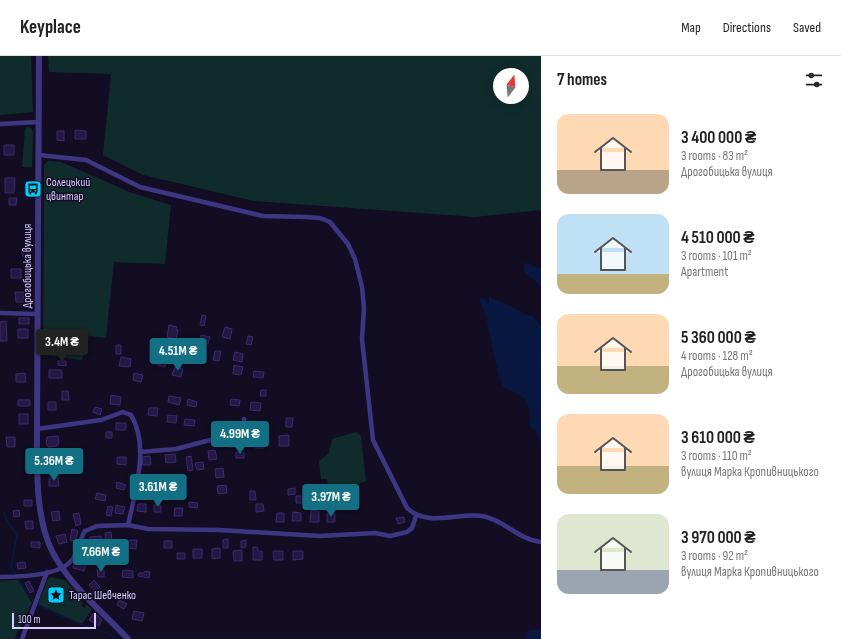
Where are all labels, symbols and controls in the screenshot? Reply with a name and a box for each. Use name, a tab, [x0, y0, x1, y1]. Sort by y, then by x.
text: Keyplace	[20, 16, 81, 39]
text: Map	[681, 19, 701, 36]
text: Directions	[723, 19, 771, 36]
text: Saved	[793, 19, 821, 36]
north arrow	[493, 68, 529, 104]
map controls	[493, 68, 529, 104]
icon: filters	[803, 69, 825, 91]
text: 7 homes	[557, 70, 607, 90]
text: 3 400 000 ₴	[681, 128, 756, 148]
icon: home	[589, 130, 637, 178]
text: 3 rooms · 83 m²	[681, 148, 748, 164]
text: Дрогобицька вулиця	[681, 164, 773, 180]
place label: Солецький цвинтар	[46, 175, 90, 204]
bus stop icon: Солецький цвинтар	[23, 179, 43, 199]
street label: Дрогобицька вулиця	[20, 223, 35, 308]
text: 4 510 000 ₴	[681, 228, 755, 248]
icon: home	[589, 230, 637, 278]
text: 3 rooms · 101 m²	[681, 248, 752, 264]
text: Apartment	[681, 264, 728, 280]
text: 5 360 000 ₴	[681, 328, 756, 348]
pin: 3.4M ₴	[29, 329, 95, 363]
icon: home	[589, 330, 637, 378]
text: 3.4M ₴	[45, 334, 79, 350]
pin: 4.51M ₴	[141, 338, 215, 372]
text: 4.51M ₴	[159, 343, 197, 359]
text: 4 rooms · 128 m²	[681, 348, 753, 364]
text: Дрогобицька вулиця	[681, 364, 773, 380]
pin: 4.99M ₴	[203, 421, 277, 455]
text: 4.99M ₴	[220, 426, 260, 442]
text: 3 610 000 ₴	[681, 428, 755, 448]
icon: home	[589, 430, 637, 478]
pin: 5.36M ₴	[17, 448, 91, 482]
text: 3 rooms · 110 m²	[681, 448, 752, 464]
text: 5.36M ₴	[34, 453, 74, 469]
text: вулиця Марка Кропивницького	[681, 464, 819, 480]
pin: 3.61M ₴	[121, 474, 195, 508]
text: 3.61M ₴	[139, 479, 177, 495]
pin: 3.97M ₴	[294, 484, 368, 518]
text: 3.97M ₴	[311, 489, 351, 505]
text: 3 970 000 ₴	[681, 528, 756, 548]
icon: home	[589, 530, 637, 578]
pin: 7.66M ₴	[64, 539, 138, 573]
text: 7.66M ₴	[82, 544, 120, 560]
text: 3 rooms · 92 m²	[681, 548, 748, 564]
text: вулиця Марка Кропивницького	[681, 564, 819, 580]
place icon: Тарас Шевченко	[46, 585, 66, 605]
place label: Тарас Шевченко	[69, 588, 136, 603]
scale bar	[12, 611, 96, 630]
text: 100 m	[18, 613, 40, 626]

